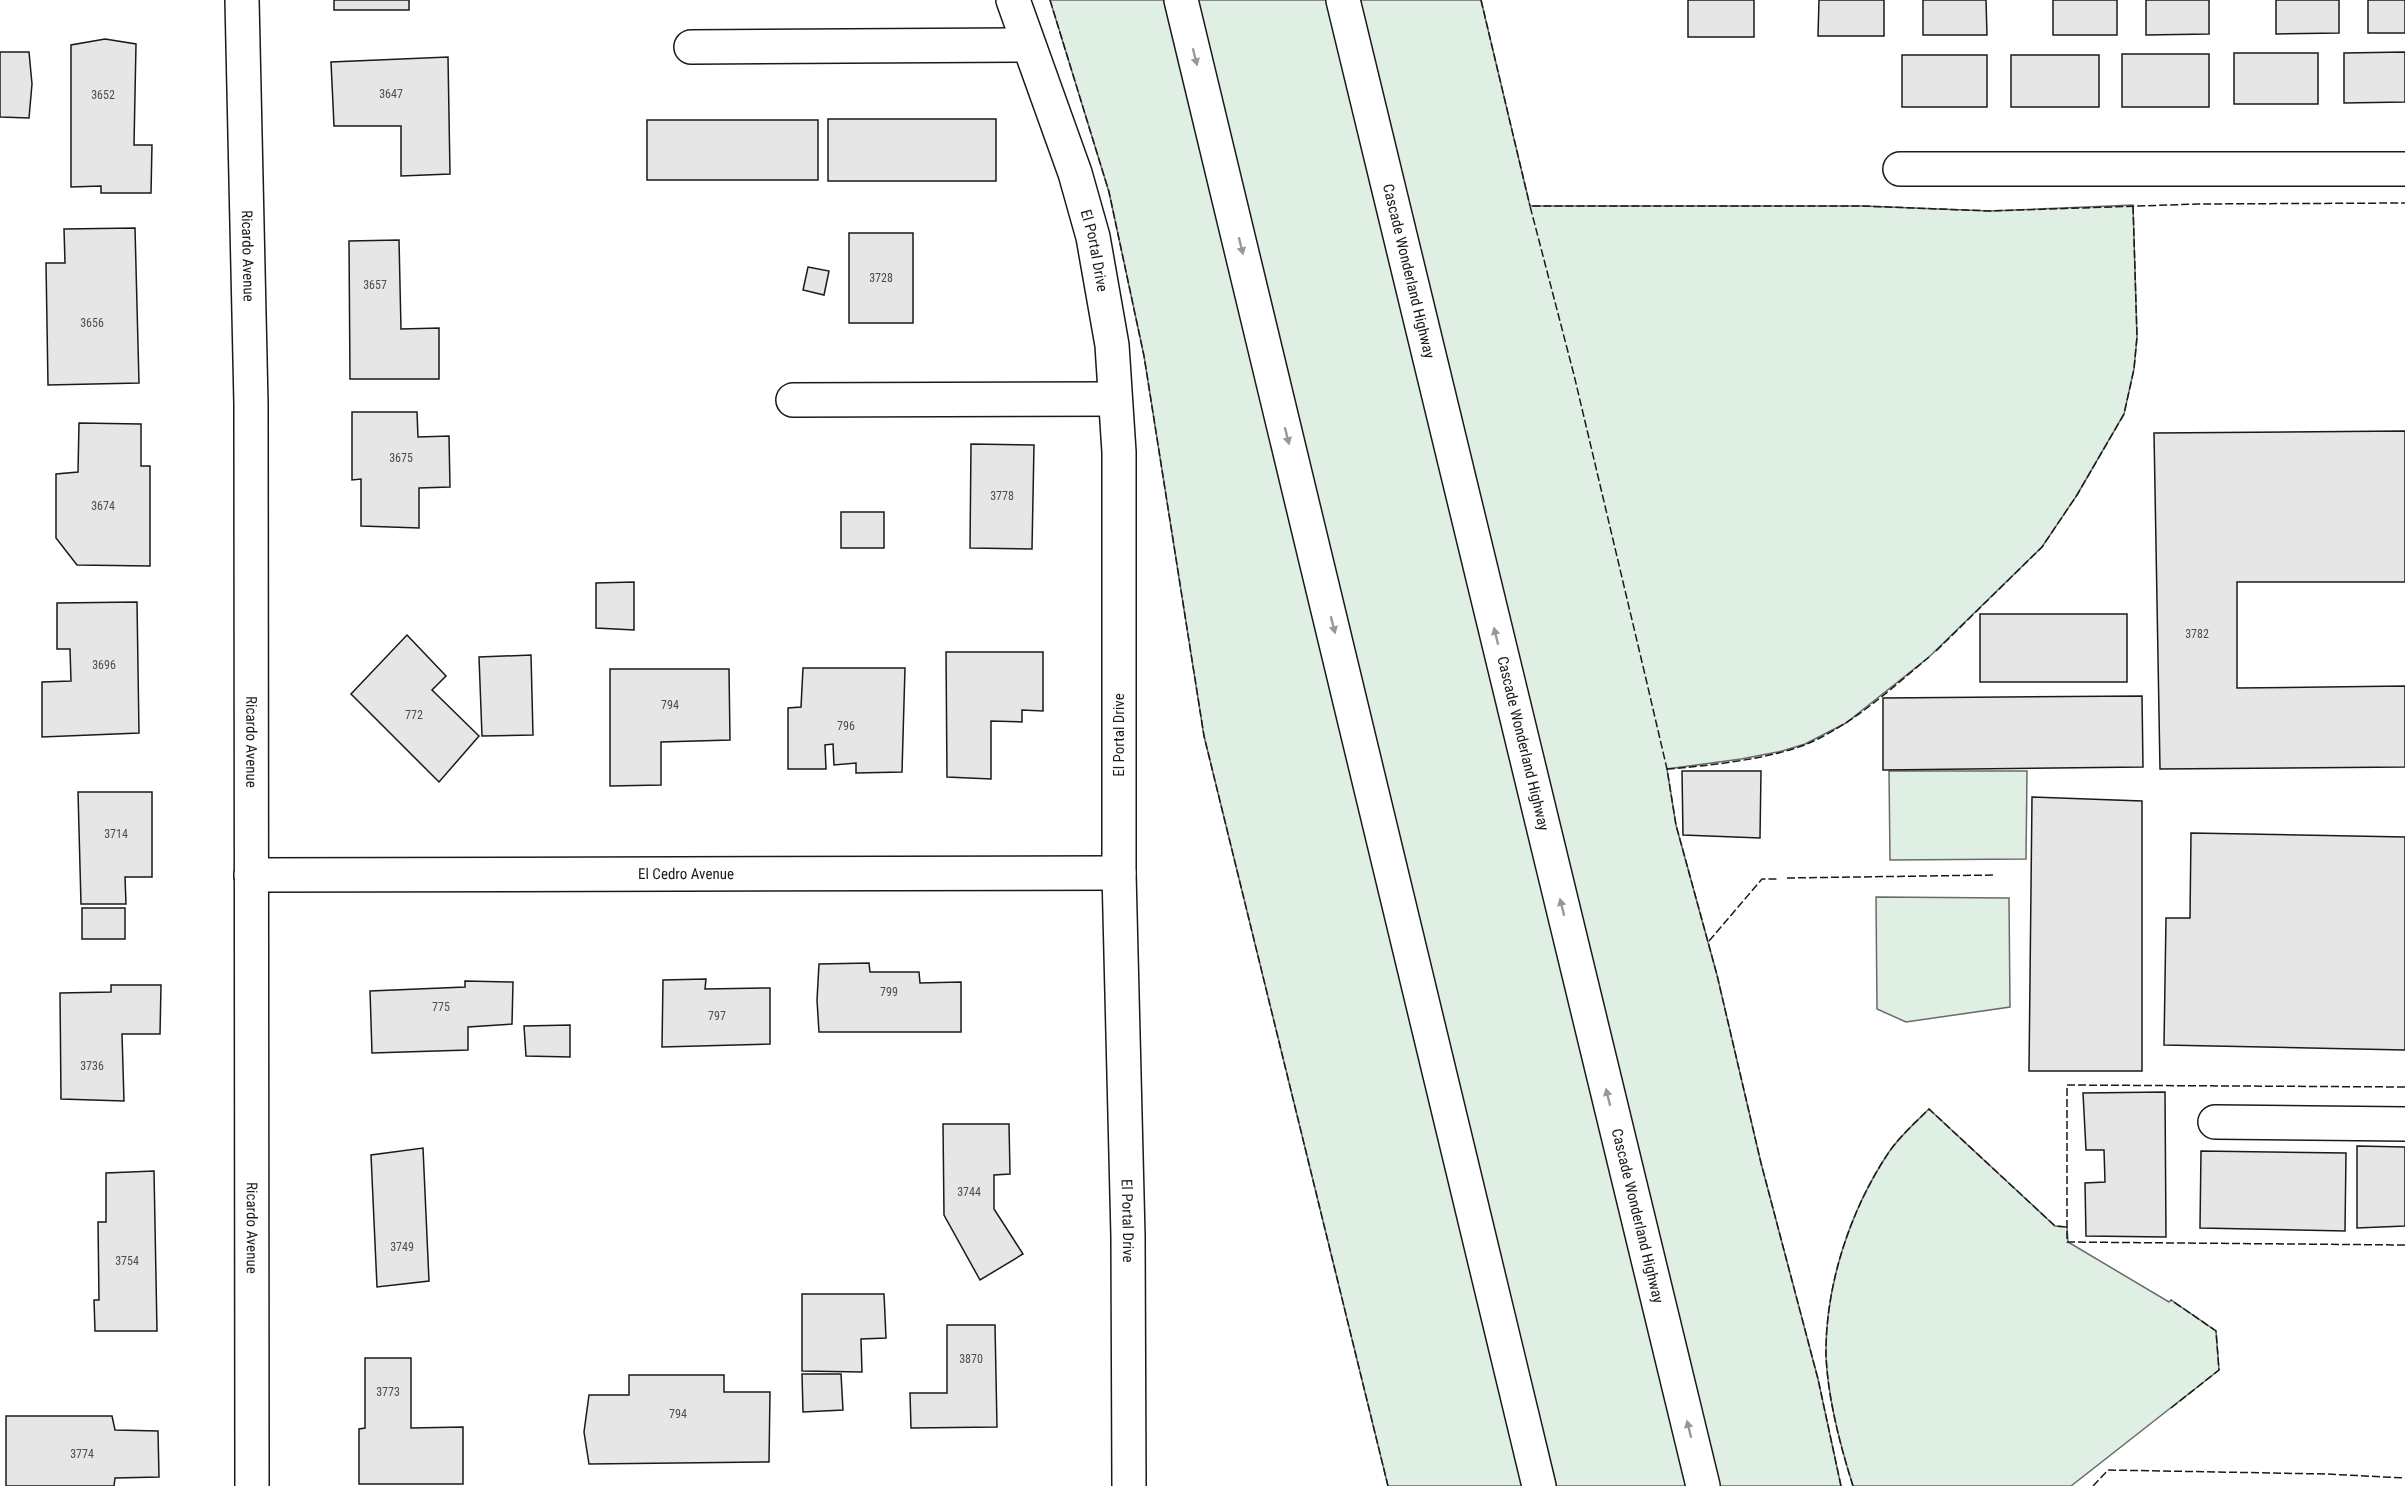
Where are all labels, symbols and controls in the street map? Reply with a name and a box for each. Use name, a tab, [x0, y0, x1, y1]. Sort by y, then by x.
one-way arrow	[1191, 48, 1201, 66]
house number: 3647	[379, 87, 403, 101]
house number: 3652	[91, 88, 115, 102]
street label: Cascade Wonderland Highway	[1379, 182, 1439, 360]
street label: El Portal Drive	[1077, 208, 1111, 293]
street label: Ricardo Avenue	[238, 210, 258, 302]
one-way arrow	[1237, 237, 1247, 256]
house number: 3728	[869, 271, 893, 285]
house number: 3657	[363, 278, 387, 292]
house number: 3656	[80, 316, 104, 330]
one-way arrow	[1282, 427, 1292, 445]
house number: 3675	[389, 451, 413, 465]
house number: 3778	[990, 489, 1014, 503]
house number: 3674	[91, 499, 115, 513]
one-way arrow	[1328, 616, 1338, 635]
one-way arrow	[1491, 627, 1501, 645]
house number: 3782	[2185, 627, 2209, 641]
street label: Cascade Wonderland Highway	[1493, 654, 1553, 833]
house number: 3696	[92, 658, 116, 672]
street label: El Portal Drive	[1110, 693, 1128, 777]
street label: Ricardo Avenue	[242, 696, 260, 788]
house number: 794	[661, 698, 679, 712]
house number: 772	[405, 708, 423, 722]
house number: 796	[837, 719, 855, 733]
house number: 3714	[104, 827, 128, 841]
street label: El Cedro Avenue	[638, 865, 734, 883]
one-way arrow	[1557, 898, 1567, 916]
house number: 799	[880, 985, 898, 999]
house number: 775	[432, 1000, 450, 1014]
house number: 797	[708, 1009, 726, 1023]
house number: 3736	[80, 1059, 104, 1073]
one-way arrow	[1603, 1088, 1613, 1106]
street label: Cascade Wonderland Highway	[1608, 1127, 1667, 1305]
street label: El Portal Drive	[1118, 1179, 1137, 1263]
street label: Ricardo Avenue	[243, 1182, 261, 1274]
house number: 3744	[957, 1185, 981, 1199]
house number: 3749	[390, 1240, 414, 1254]
house number: 3754	[115, 1254, 139, 1268]
house number: 3870	[959, 1352, 983, 1366]
house number: 3773	[376, 1385, 400, 1399]
house number: 794	[669, 1407, 687, 1421]
one-way arrow	[1683, 1420, 1693, 1438]
house number: 3774	[70, 1447, 94, 1461]

